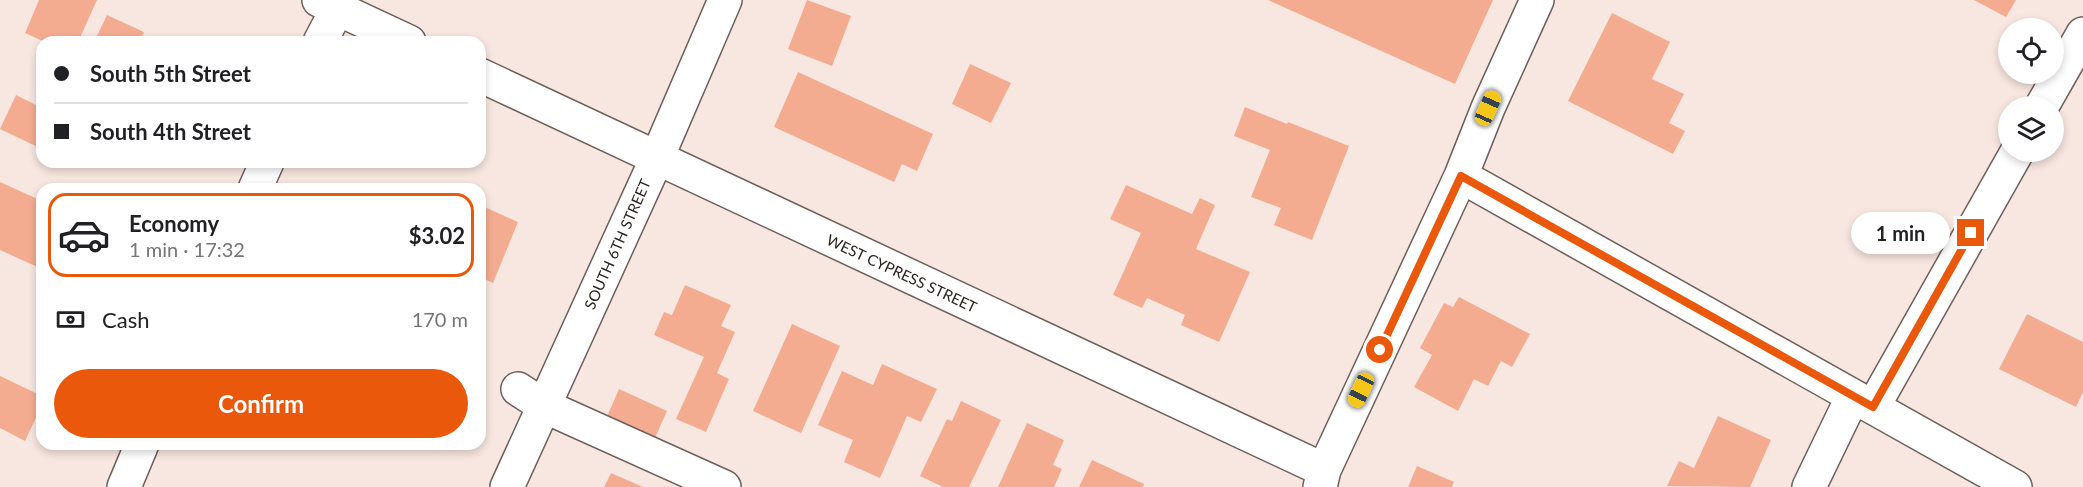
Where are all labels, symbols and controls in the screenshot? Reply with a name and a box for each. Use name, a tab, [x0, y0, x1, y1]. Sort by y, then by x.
map controls	[1998, 18, 2064, 162]
button: locate	[1998, 18, 2064, 84]
text: South 5th Street	[90, 60, 251, 87]
car	[1472, 88, 1504, 128]
button: layers	[1998, 96, 2064, 162]
text: South 4th Street	[90, 118, 251, 145]
street label: SOUTH 6TH STREET	[580, 176, 654, 312]
icon: car	[57, 208, 111, 262]
text: Economy	[129, 210, 219, 237]
callout: 1 min	[1851, 212, 1950, 254]
route end	[1957, 219, 1984, 246]
text: 1 min	[1876, 221, 1925, 245]
text: $3.02	[409, 222, 465, 249]
street label: WEST CYPRESS STREET	[824, 230, 980, 316]
text: 1 min · 17:32	[129, 237, 245, 261]
icon: cash	[54, 303, 87, 336]
text: Cash	[102, 306, 149, 333]
text: 170 m	[412, 307, 468, 331]
route start	[1366, 336, 1393, 363]
button: Confirm	[54, 369, 468, 438]
car	[1345, 370, 1377, 410]

